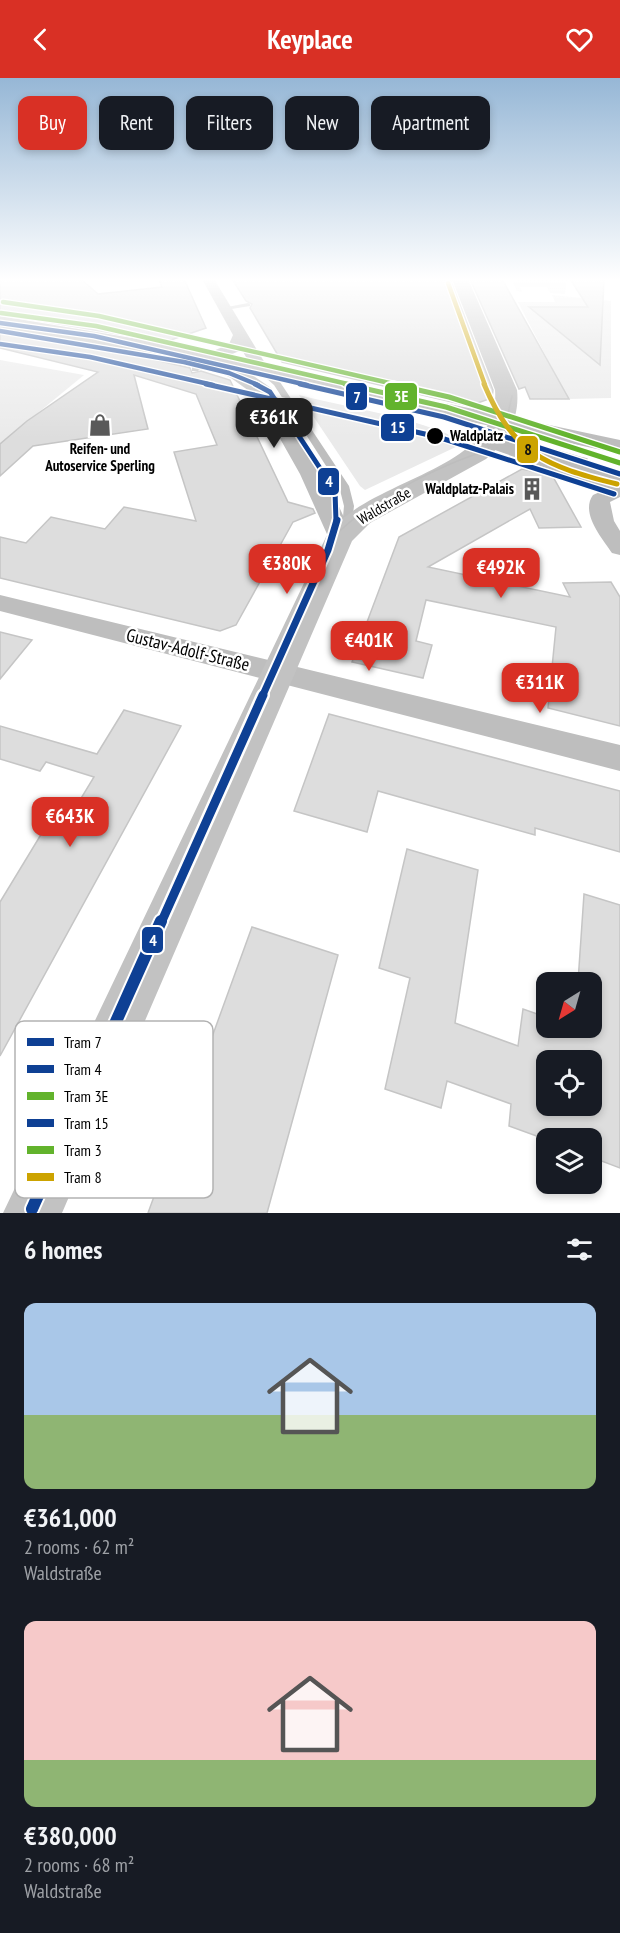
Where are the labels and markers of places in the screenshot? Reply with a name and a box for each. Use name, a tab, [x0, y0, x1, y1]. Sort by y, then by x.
pin: €361K	[232, 398, 316, 449]
shop icon: Reifen- und Autoservice Sperling	[87, 412, 113, 438]
marker: Waldplatz	[425, 426, 445, 446]
place label: Waldplatz	[449, 426, 504, 445]
place label: Reifen- und Autoservice Sperling	[44, 439, 155, 475]
building icon: Waldplatz-Palais	[519, 476, 545, 502]
place label: Waldplatz-Palais	[424, 479, 514, 498]
pin: €380K	[245, 544, 329, 595]
pin: €492K	[459, 548, 543, 599]
pin: €401K	[327, 621, 411, 672]
pin: €311K	[498, 663, 582, 714]
pin: €643K	[28, 797, 112, 848]

